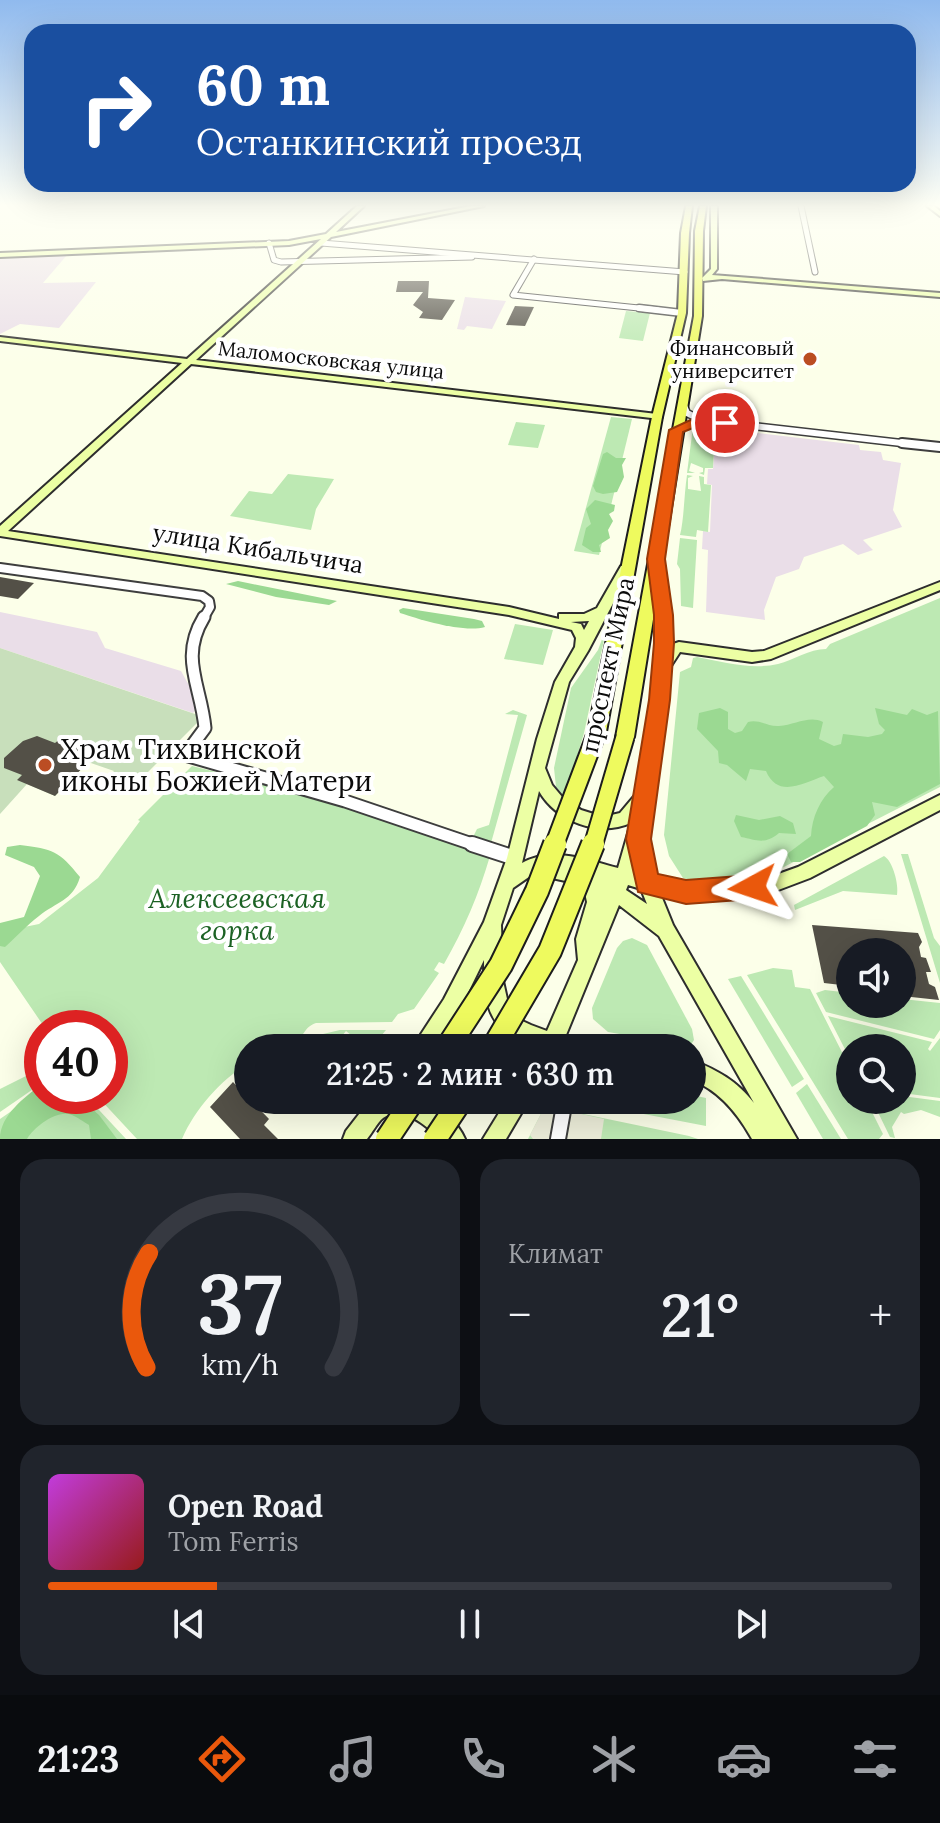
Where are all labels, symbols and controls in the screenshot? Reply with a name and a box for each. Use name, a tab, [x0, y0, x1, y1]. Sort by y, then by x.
text: 60 m	[196, 49, 330, 120]
icon: right	[64, 56, 168, 160]
text: Останкинский проезд	[196, 119, 582, 165]
street label: Маломосковская улица	[217, 335, 445, 384]
place label: Финансовый университет	[670, 335, 794, 383]
marker: Финансовый университет	[801, 350, 819, 368]
pin	[691, 389, 759, 457]
icon: arrive	[703, 401, 747, 445]
street label: улица Кибальчича	[151, 517, 366, 580]
street label: проспект Мира	[574, 574, 641, 755]
place label: Храм Тихвинской иконы Божией Матери	[61, 731, 372, 799]
marker: Храм Тихвинской иконы Божией Матери	[36, 756, 54, 774]
position arrow	[711, 845, 795, 929]
park label: Алексеевская горка	[148, 880, 326, 948]
map controls	[836, 938, 916, 1114]
button: sound	[836, 938, 916, 1018]
speed limit sign: 40	[24, 1010, 128, 1114]
button: search	[836, 1034, 916, 1114]
text: 21:25 · 2 мин · 630 m	[326, 1055, 614, 1093]
text: Климат	[508, 1237, 603, 1270]
text: 37	[197, 1250, 283, 1357]
text: 21°	[661, 1277, 739, 1353]
text: −	[508, 1287, 531, 1343]
text: +	[869, 1287, 892, 1343]
text: km/h	[201, 1346, 279, 1383]
text: Open Road	[168, 1487, 323, 1525]
text: Tom Ferris	[168, 1525, 298, 1558]
icon: previous	[167, 1602, 211, 1646]
icon: pause	[448, 1602, 492, 1646]
icon: next	[729, 1602, 773, 1646]
icon: directions	[194, 1731, 250, 1787]
icon: music	[325, 1731, 381, 1787]
icon: phone	[455, 1731, 511, 1787]
icon: climate	[586, 1731, 642, 1787]
icon: car	[716, 1731, 772, 1787]
icon: filters	[847, 1731, 903, 1787]
text: 21:23	[37, 1736, 119, 1782]

